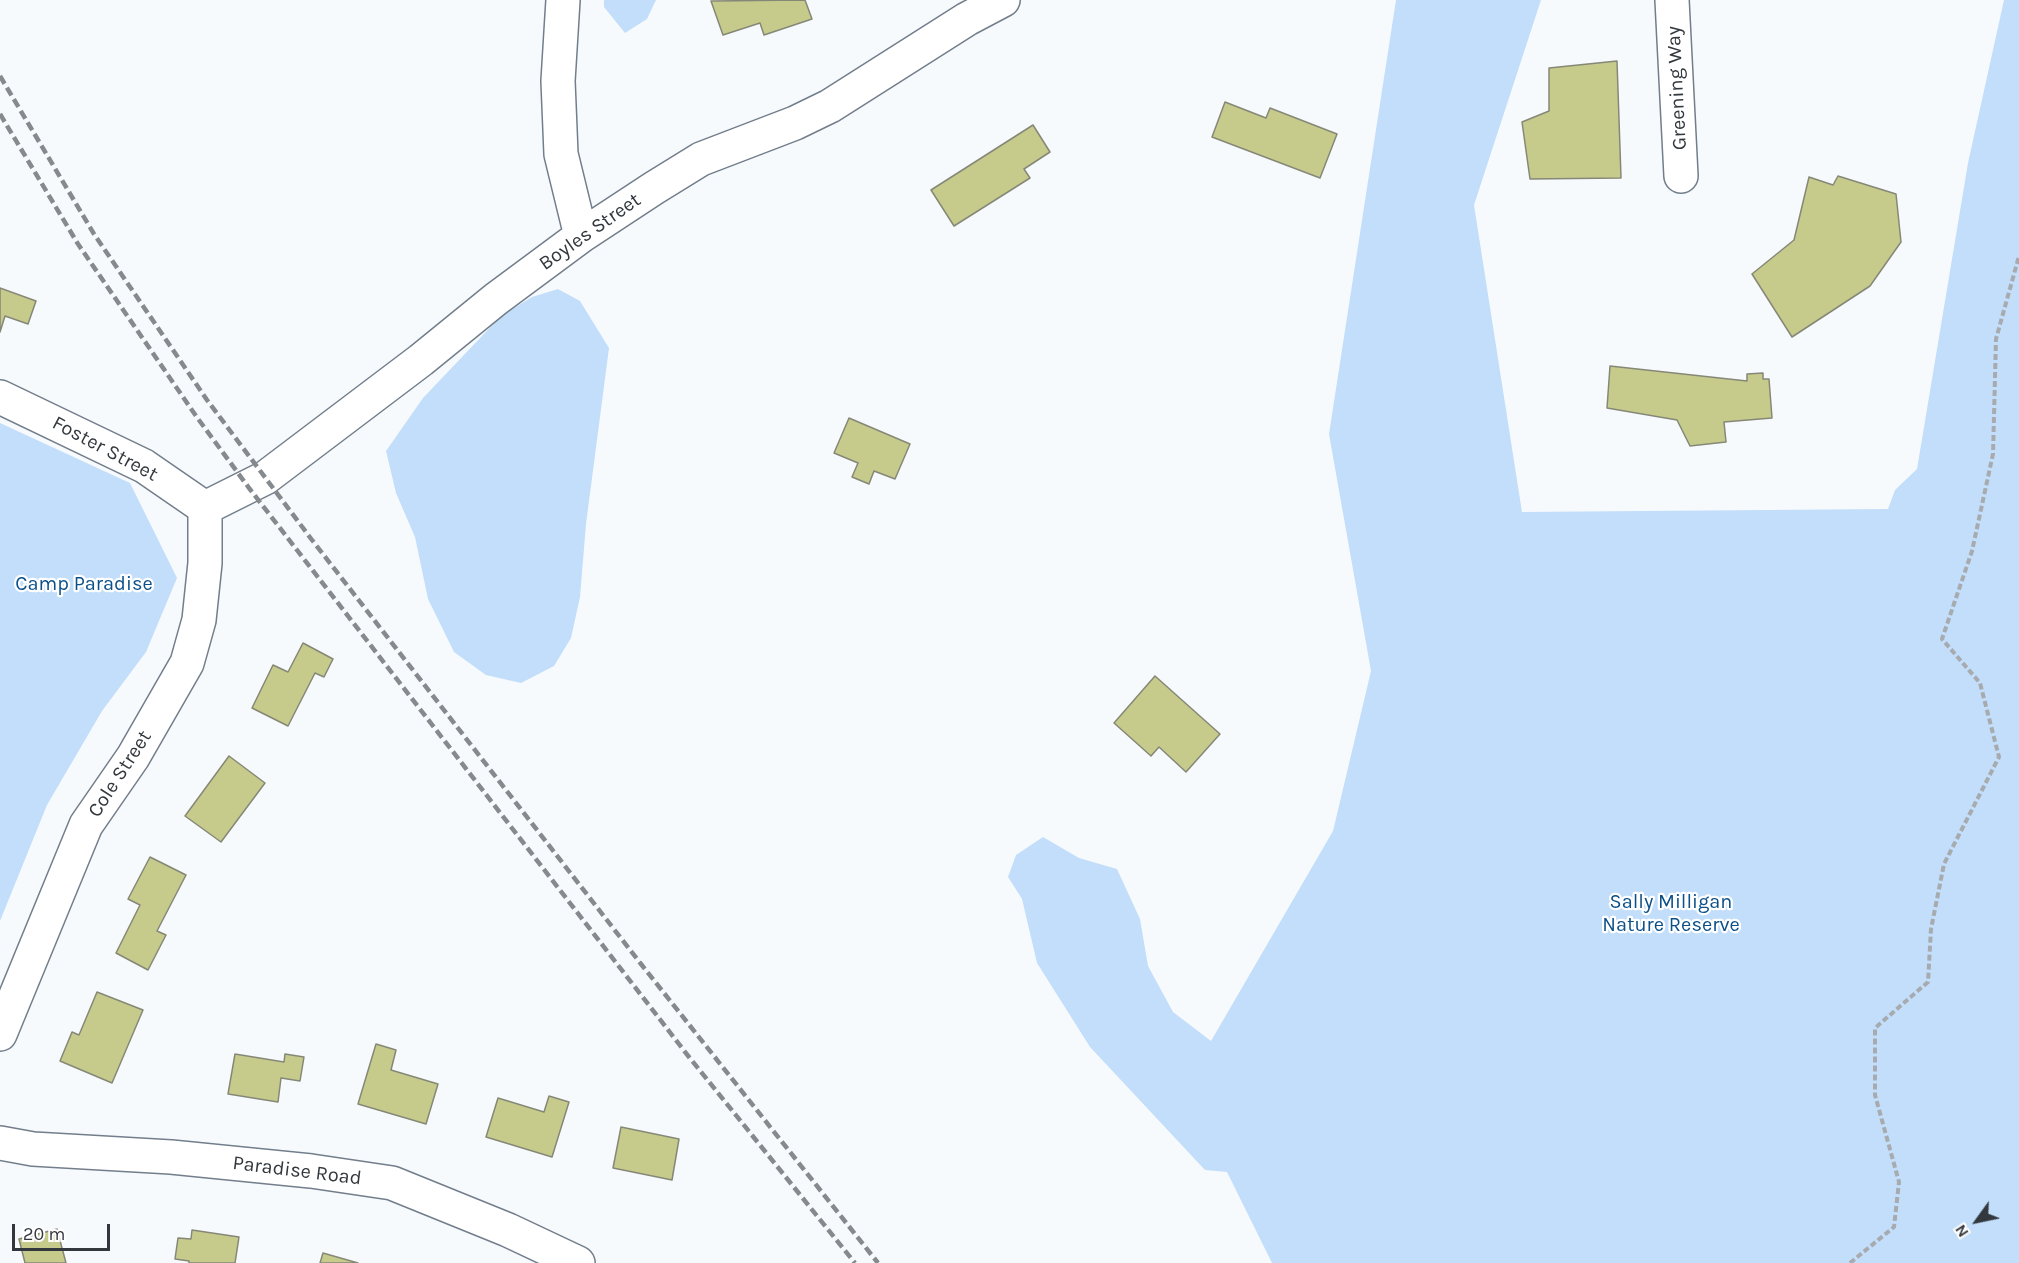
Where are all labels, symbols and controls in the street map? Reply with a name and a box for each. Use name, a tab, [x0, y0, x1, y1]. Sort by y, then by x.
street label: Greening Way	[1662, 25, 1692, 151]
street label: Boyles Street	[535, 188, 645, 276]
street label: Foster Street	[48, 411, 162, 487]
park label: Camp Paradise	[15, 572, 153, 596]
street label: Cole Street	[83, 726, 157, 822]
park label: Sally Milligan Nature Reserve	[1602, 890, 1740, 937]
street label: Paradise Road	[231, 1151, 363, 1191]
north arrow	[1947, 1191, 2007, 1251]
scale bar	[15, 1212, 112, 1250]
text: N	[1950, 1221, 1973, 1241]
text: 20 m	[23, 1223, 65, 1245]

